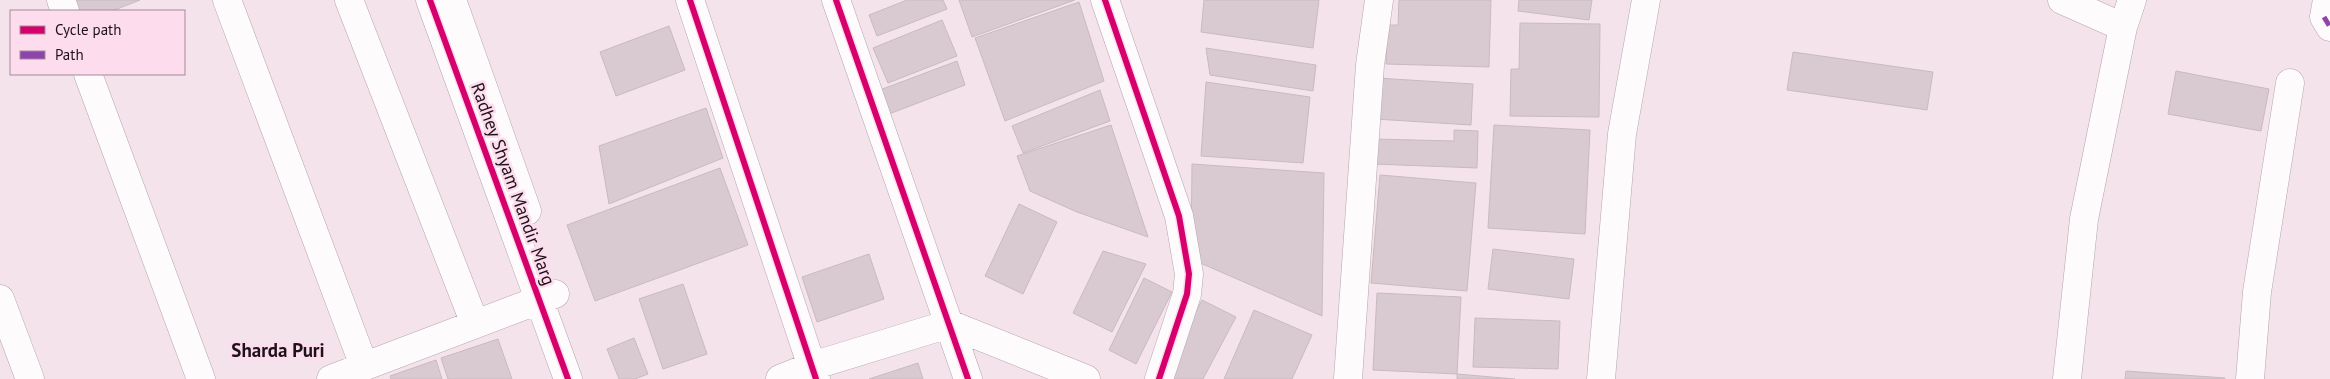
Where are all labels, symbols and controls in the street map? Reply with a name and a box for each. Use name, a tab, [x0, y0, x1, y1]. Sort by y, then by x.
legend	[10, 10, 185, 75]
text: Cycle path	[55, 20, 121, 39]
text: Path	[55, 45, 84, 64]
street label: Radhey Shyam Mandir Marg	[466, 79, 561, 288]
district label: Sharda Puri	[231, 338, 325, 362]

